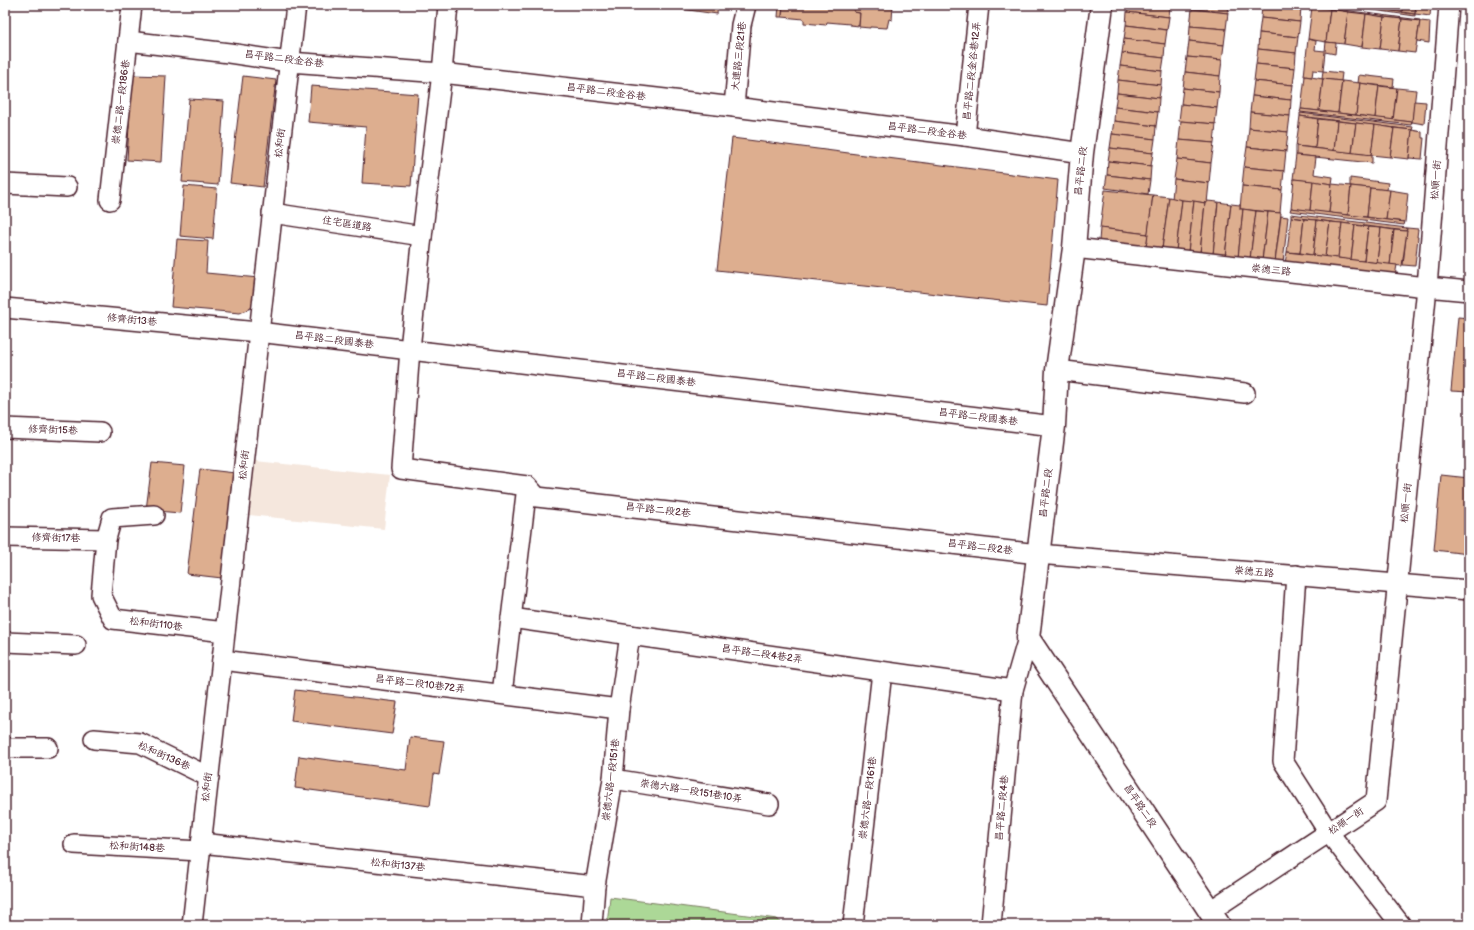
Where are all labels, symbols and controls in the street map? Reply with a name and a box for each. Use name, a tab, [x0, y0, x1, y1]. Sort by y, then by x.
street label: 大連路三段21巷	[729, 20, 749, 91]
street label: 昌平路二段金谷巷12弄	[961, 21, 983, 121]
street label: 昌平路二段金谷巷	[244, 48, 325, 70]
street label: 崇德二路一段186巷	[110, 58, 132, 145]
street label: 昌平路二段金谷巷	[566, 81, 647, 103]
street label: 昌平路二段金谷巷	[887, 120, 968, 142]
street label: 松和街	[272, 127, 288, 159]
street label: 昌平路二段	[1072, 146, 1090, 196]
street label: 松順一街	[1429, 160, 1443, 200]
street label: 住宅區道路	[321, 214, 373, 234]
street label: 崇德三路	[1250, 262, 1292, 278]
street label: 修齊街13巷	[107, 312, 158, 328]
street label: 昌平路二段國泰巷	[294, 329, 375, 351]
street label: 昌平路二段國泰巷	[616, 367, 697, 389]
street label: 昌平路二段國泰巷	[938, 406, 1019, 428]
street label: 修齊街15巷	[28, 423, 79, 437]
street label: 松和街	[236, 449, 252, 481]
street label: 昌平路二段	[1037, 467, 1055, 519]
street label: 松順一街	[1398, 482, 1414, 524]
street label: 昌平路二段2巷	[625, 501, 692, 520]
street label: 修齊街17巷	[32, 532, 81, 544]
street label: 昌平路二段2巷	[947, 537, 1014, 557]
street label: 崇德五路	[1234, 564, 1274, 580]
street label: 松和街110巷	[129, 615, 184, 633]
street label: 昌平路二段4巷2弄	[721, 642, 803, 666]
street label: 昌平路二段10巷72弄	[374, 673, 466, 695]
street label: 崇德六路一段151巷	[600, 737, 622, 822]
street label: 松和街136巷	[136, 739, 193, 773]
street label: 崇德六路一段161巷	[857, 755, 879, 840]
street label: 松和街	[199, 771, 215, 803]
street label: 昌平路二段4巷	[993, 774, 1011, 841]
street label: 崇德六路一段151巷10弄	[639, 777, 743, 805]
street label: 昌平路二段	[1121, 782, 1159, 830]
street label: 松順一街	[1326, 805, 1366, 837]
street label: 松和街148巷	[109, 840, 166, 855]
street label: 松和街137巷	[370, 856, 427, 874]

